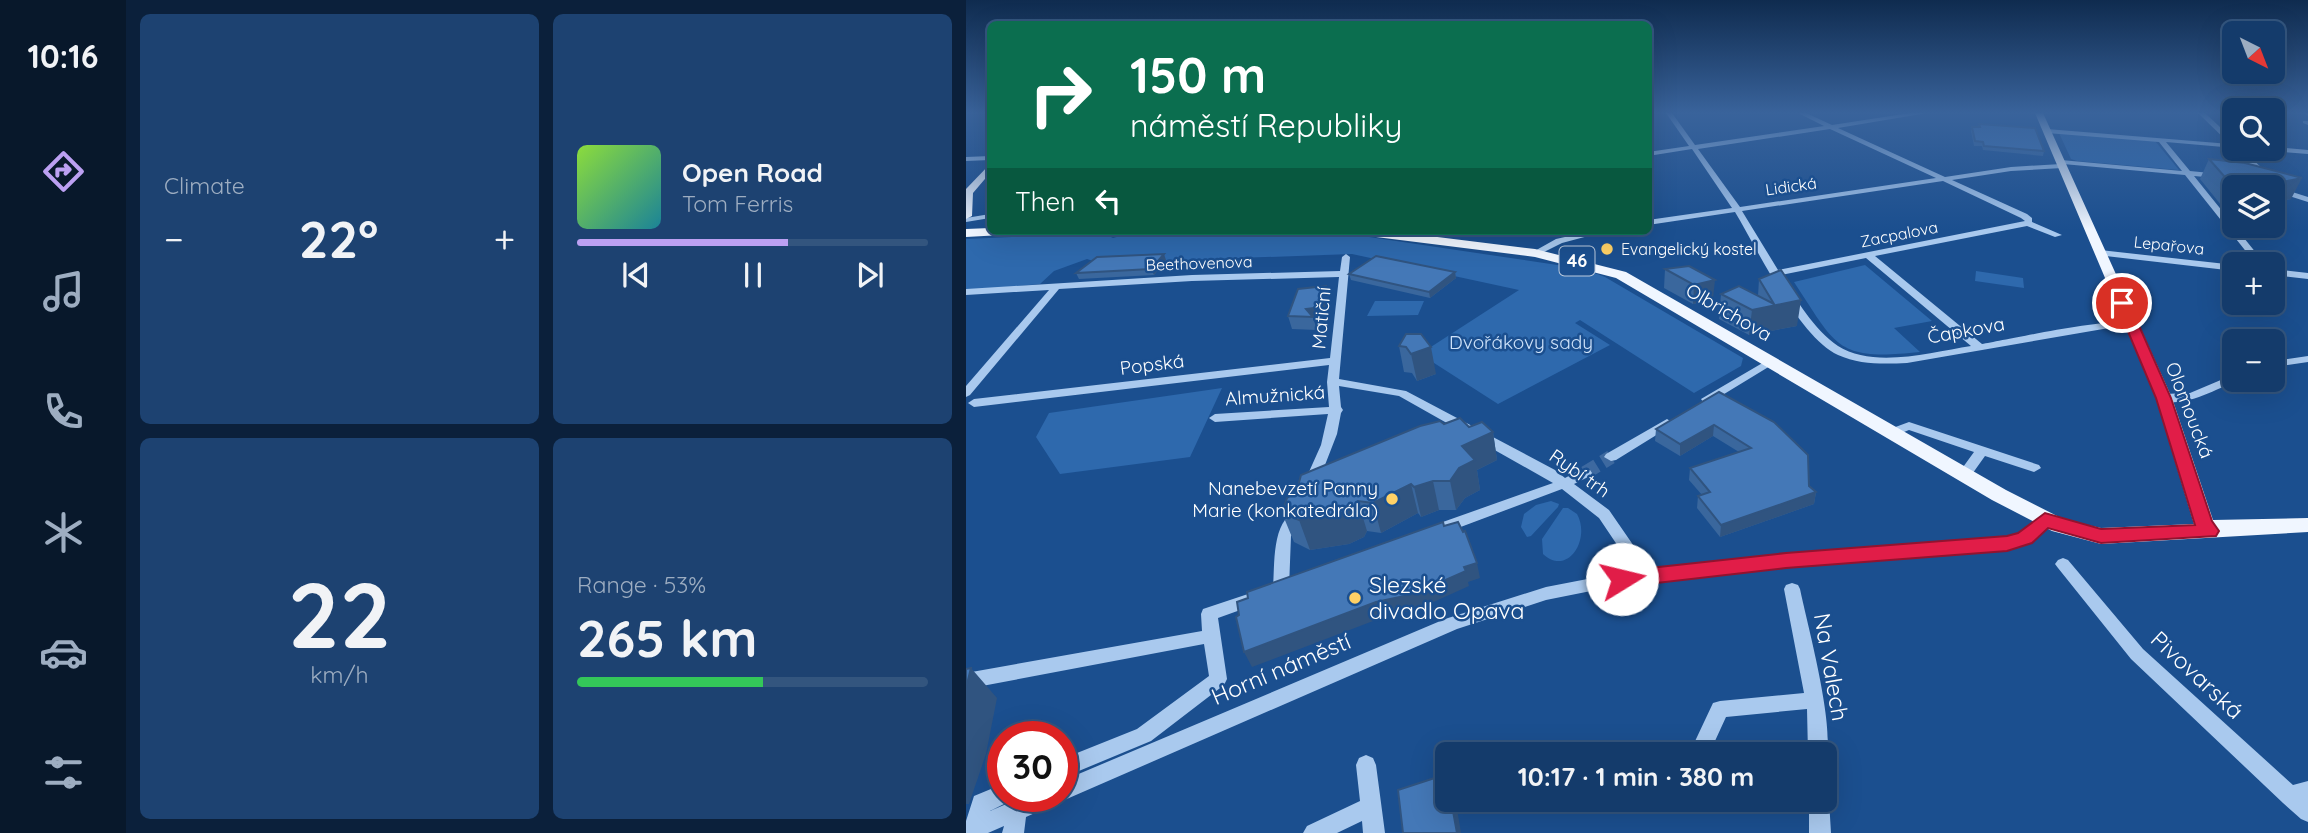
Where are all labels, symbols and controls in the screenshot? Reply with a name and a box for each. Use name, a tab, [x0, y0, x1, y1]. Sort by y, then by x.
north arrow	[2222, 21, 2286, 84]
map controls	[2222, 21, 2285, 392]
text: 10:16	[28, 36, 98, 76]
text: 150 m	[1130, 44, 1266, 105]
icon: right	[1015, 49, 1106, 140]
button: search	[2222, 98, 2285, 161]
text: náměstí Republiky	[1130, 105, 1402, 145]
icon: directions	[39, 147, 88, 196]
text: Open Road	[682, 156, 823, 189]
text: Climate	[164, 171, 245, 200]
street label: Lidická	[1764, 173, 1818, 199]
button: layers	[2222, 175, 2285, 238]
icon: left	[1089, 182, 1127, 220]
text: Then	[1015, 185, 1075, 218]
text: Tom Ferris	[682, 189, 793, 218]
text: 22°	[299, 206, 378, 271]
text: −	[164, 215, 184, 263]
text: +	[494, 215, 515, 263]
street label: Zacpalova	[1858, 217, 1940, 251]
street label: Lepařova	[2133, 231, 2205, 259]
place label: Evangelický kostel	[1621, 239, 1757, 259]
marker: Evangelický kostel	[1599, 241, 1615, 257]
road number: 46	[1560, 246, 1594, 276]
street label: Beethovenova	[1145, 251, 1253, 275]
button: +	[2222, 252, 2285, 315]
icon: previous	[617, 256, 655, 294]
icon: pause	[734, 256, 772, 294]
icon: next	[851, 256, 889, 294]
icon: music	[39, 267, 88, 316]
pin	[2092, 273, 2152, 333]
street label: Olbrichova	[1682, 278, 1776, 346]
icon: arrive	[2103, 284, 2141, 322]
street label: Matiční	[1306, 285, 1336, 350]
street label: Čapkova	[1925, 311, 2007, 349]
button: −	[2222, 329, 2285, 392]
park label: Dvořákovy sady	[1449, 330, 1593, 354]
street label: Popská	[1118, 348, 1186, 380]
street label: Olomoucká	[2161, 358, 2219, 462]
street label: Almužnická	[1224, 380, 1326, 410]
icon: phone	[39, 387, 88, 436]
street label: Rybí trh	[1545, 443, 1615, 503]
place label: Nanebevzetí Panny Marie (konkatedrála)	[1192, 476, 1378, 522]
marker: Nanebevzetí Panny Marie (konkatedrála)	[1384, 491, 1400, 507]
icon: climate	[39, 508, 88, 557]
position arrow	[1585, 542, 1659, 616]
text: 22	[288, 557, 391, 671]
text: Range · 53%	[577, 570, 706, 599]
place label: Slezské divadlo Opava	[1369, 570, 1524, 625]
marker: Slezské divadlo Opava	[1347, 590, 1363, 606]
text: 265 km	[577, 605, 757, 670]
street label: Na Valech	[1808, 611, 1855, 723]
street label: Pivovarská	[2145, 624, 2250, 725]
street label: Horní náměstí	[1207, 626, 1355, 711]
icon: car	[39, 628, 88, 677]
text: km/h	[310, 660, 369, 689]
speed limit sign: 30	[987, 721, 1078, 812]
icon: filters	[39, 748, 88, 797]
text: 10:17 · 1 min · 380 m	[1518, 760, 1754, 793]

